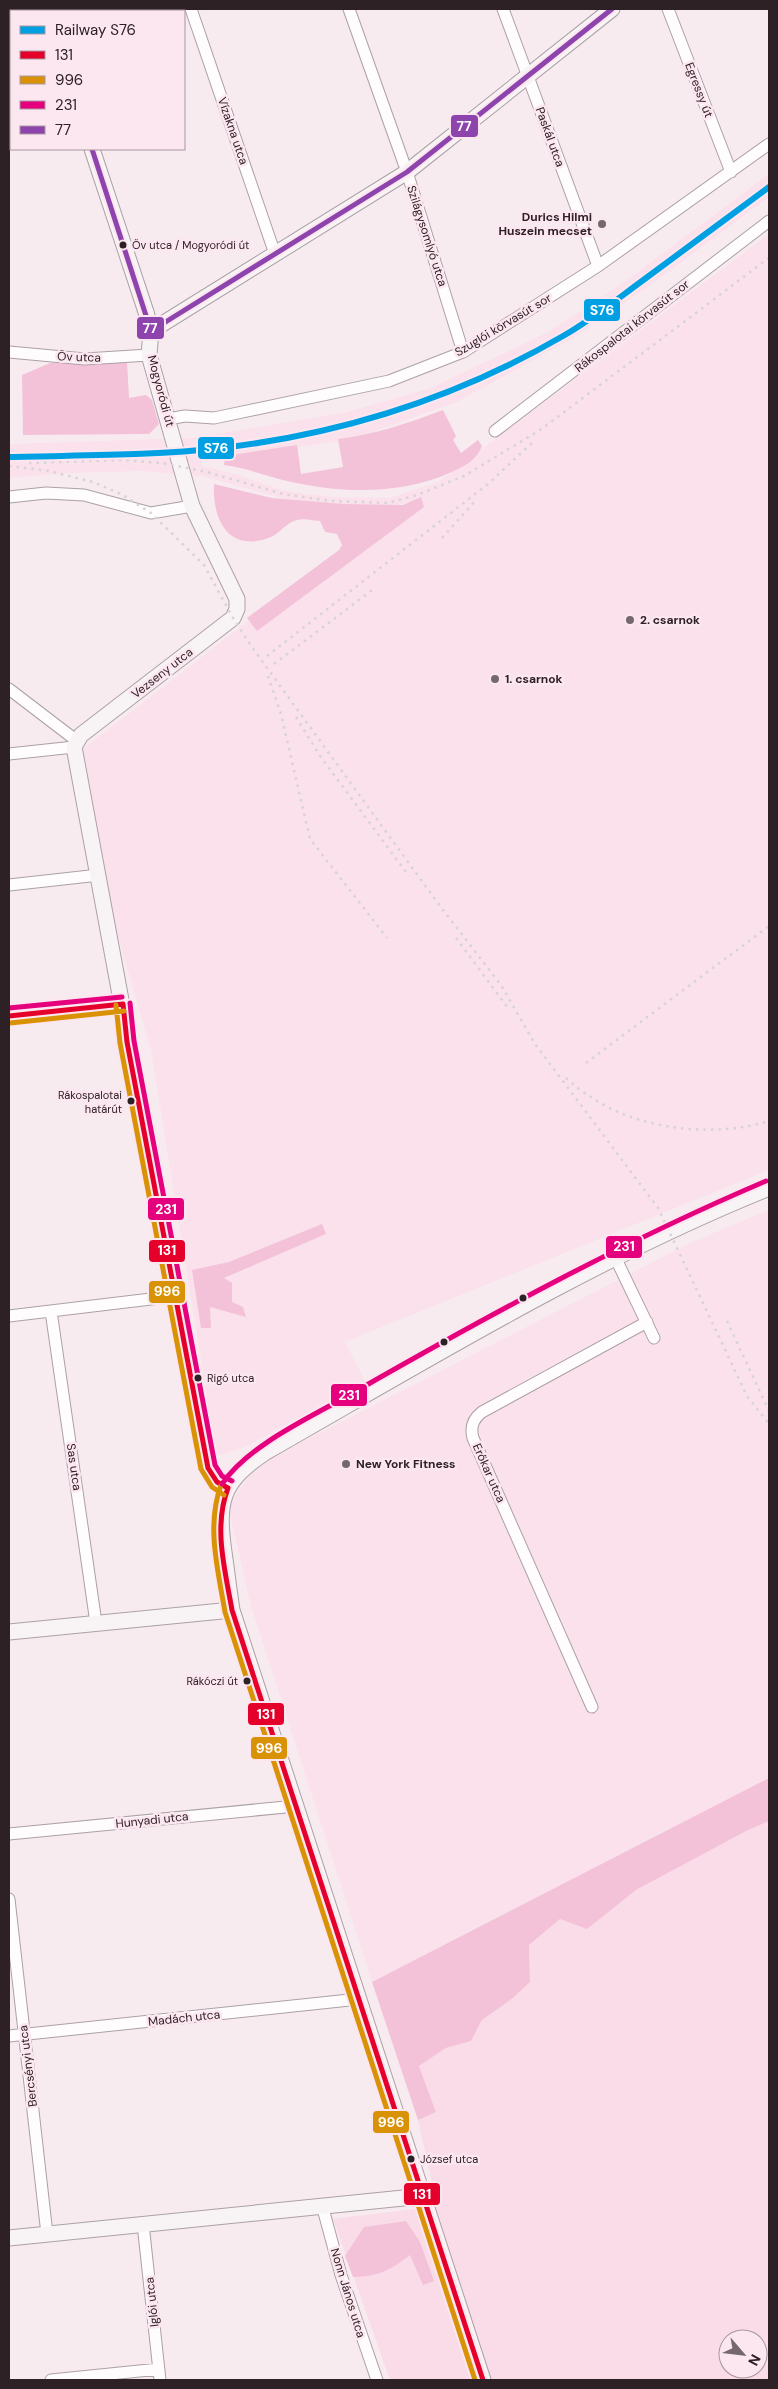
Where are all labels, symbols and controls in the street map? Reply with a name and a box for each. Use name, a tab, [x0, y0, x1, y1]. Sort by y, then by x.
legend	[10, 10, 185, 150]
text: Railway S76	[55, 20, 136, 40]
text: 131	[55, 45, 73, 65]
street label: Egressy út	[681, 60, 717, 120]
text: 996	[55, 70, 83, 90]
text: 231	[55, 95, 77, 115]
street label: Vízakna utca	[214, 95, 252, 167]
street label: Paskál utca	[532, 105, 568, 169]
line badge: 77	[450, 114, 479, 138]
text: 77	[456, 117, 472, 135]
text: 77	[55, 120, 71, 140]
street label: Szilágysomlyó utca	[403, 183, 451, 289]
place label: Durics Hilmi Huszein mecset	[499, 209, 592, 239]
marker: Durics Hilmi Huszein mecset	[596, 218, 608, 230]
place label: Öv utca / Mogyoródi út	[132, 238, 249, 252]
marker: Öv utca / Mogyoródi út	[118, 240, 128, 250]
street label: Rákospalotai körvasút sor	[571, 276, 693, 376]
street label: Szuglói körvasút sor	[452, 290, 555, 360]
line badge: S76	[583, 298, 621, 322]
text: S76	[590, 301, 614, 319]
line badge: 77	[136, 316, 165, 340]
text: 77	[142, 319, 158, 337]
street label: Öv utca	[57, 348, 101, 366]
street label: Mogyoródi út	[144, 353, 178, 429]
line badge: S76	[197, 436, 235, 460]
text: S76	[204, 439, 228, 457]
place label: 2. csarnok	[640, 612, 700, 628]
marker: 2. csarnok	[624, 614, 636, 626]
street label: Vezseny utca	[128, 644, 196, 702]
place label: 1. csarnok	[505, 671, 563, 687]
marker: 1. csarnok	[489, 673, 501, 685]
place label: Rákospalotai határút	[58, 1088, 122, 1116]
marker: Rákospalotai határút	[126, 1096, 136, 1106]
line badge: 231	[147, 1197, 185, 1221]
text: 231	[155, 1200, 177, 1218]
line badge: 231	[605, 1235, 643, 1259]
text: 231	[613, 1237, 635, 1255]
line badge: 131	[148, 1239, 186, 1263]
text: 131	[158, 1241, 176, 1259]
line badge: 996	[148, 1280, 186, 1304]
text: 996	[154, 1282, 180, 1300]
unlabelled marker	[518, 1293, 528, 1303]
unlabelled marker	[439, 1337, 449, 1347]
place label: Rigó utca	[207, 1371, 254, 1385]
marker: Rigó utca	[193, 1373, 203, 1383]
line badge: 231	[330, 1383, 368, 1407]
text: 231	[338, 1386, 360, 1404]
street label: Erőkar utca	[469, 1441, 509, 1505]
street label: Sas utca	[63, 1442, 85, 1492]
place label: New York Fitness	[356, 1456, 455, 1472]
marker: New York Fitness	[340, 1458, 352, 1470]
place label: Rákóczi út	[186, 1674, 238, 1688]
marker: Rákóczi út	[242, 1676, 252, 1686]
line badge: 131	[247, 1702, 285, 1726]
text: 131	[257, 1705, 275, 1723]
line badge: 996	[250, 1736, 288, 1760]
text: 996	[256, 1739, 282, 1757]
street label: Hunyadi utca	[115, 1808, 189, 1832]
street label: Madách utca	[147, 2006, 221, 2030]
street label: Bercsényi utca	[15, 2024, 41, 2108]
line badge: 996	[372, 2110, 410, 2134]
text: 996	[378, 2113, 404, 2131]
place label: József utca	[420, 2152, 478, 2166]
marker: József utca	[406, 2154, 416, 2164]
line badge: 131	[403, 2182, 441, 2206]
text: 131	[413, 2185, 431, 2203]
street label: Nonn János utca	[327, 2246, 369, 2340]
street label: Iglói utca	[141, 2276, 163, 2328]
north arrow	[718, 2329, 768, 2379]
text: N	[744, 2351, 765, 2369]

